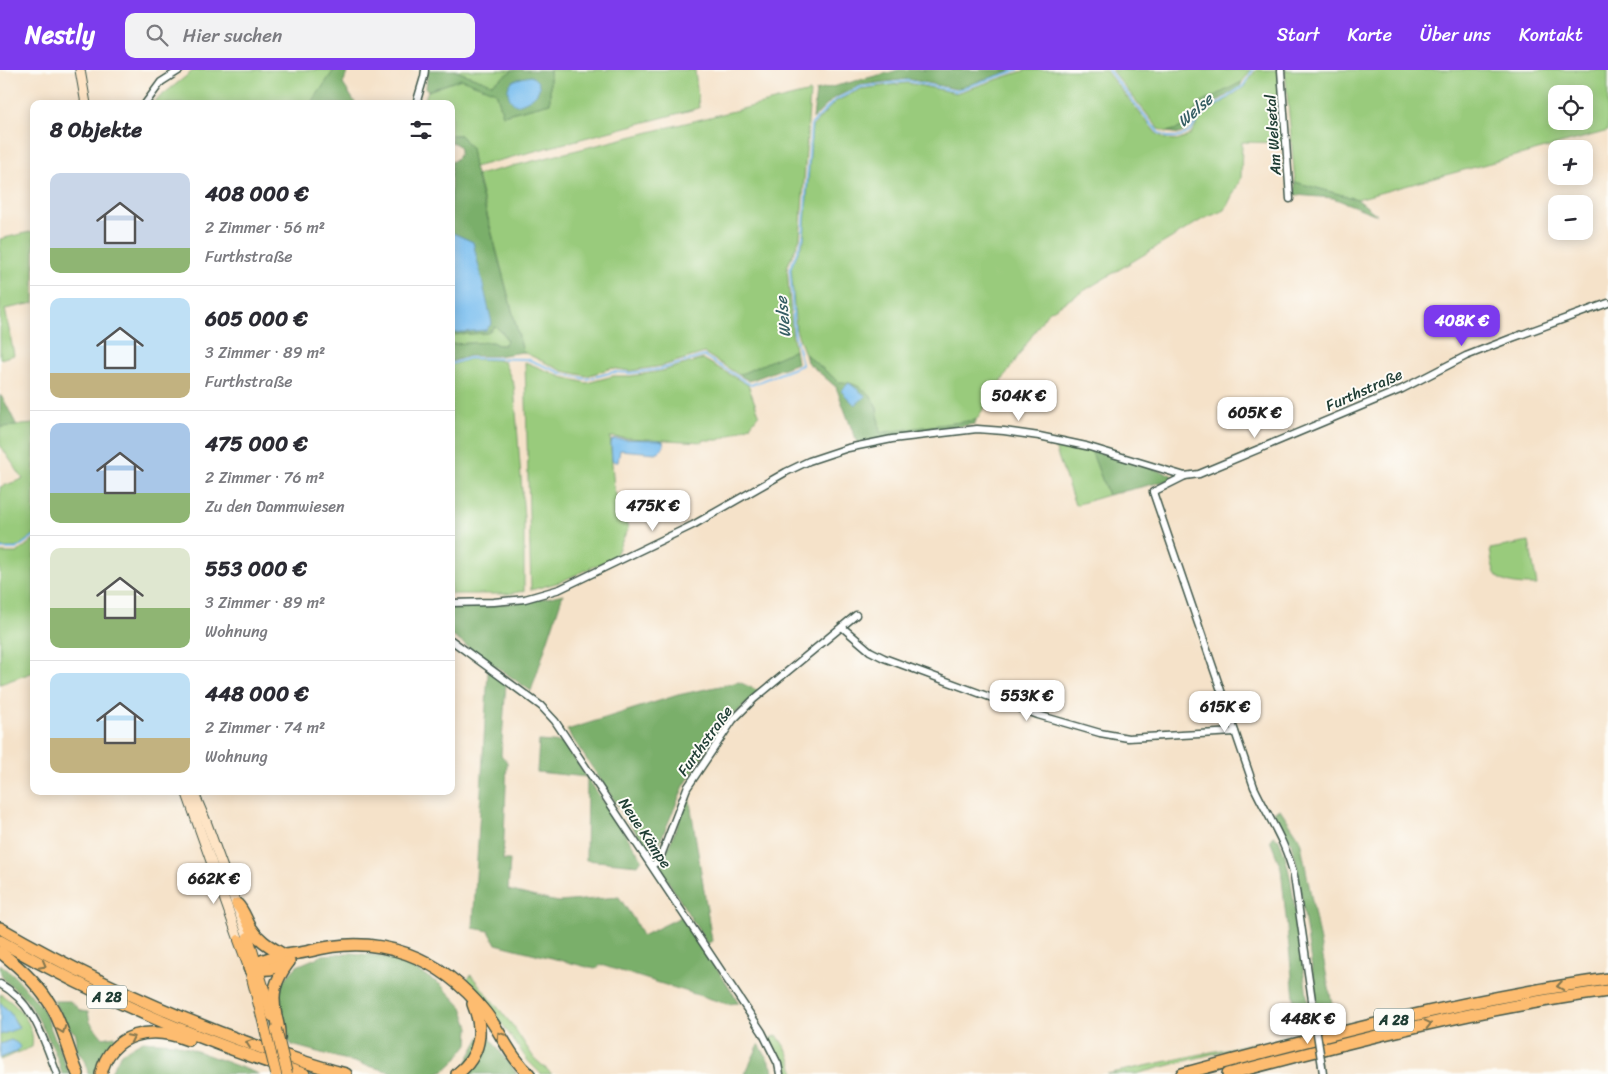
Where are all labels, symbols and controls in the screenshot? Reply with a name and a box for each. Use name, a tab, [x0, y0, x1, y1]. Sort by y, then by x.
search box	[125, 13, 475, 58]
text: Nestly	[25, 14, 95, 56]
text: Hier suchen	[183, 19, 282, 52]
text: Start	[1277, 19, 1320, 51]
text: Karte	[1348, 19, 1392, 51]
text: Über uns	[1420, 19, 1491, 51]
text: Kontakt	[1519, 19, 1583, 51]
icon: search	[143, 21, 171, 49]
water label: Welse	[1170, 85, 1221, 134]
map controls	[1548, 85, 1593, 240]
button: locate	[1548, 85, 1593, 130]
street label: Am Welsetal	[1257, 93, 1289, 177]
text: 8 Objekte	[50, 111, 142, 149]
icon: filters	[407, 116, 435, 144]
button: +	[1548, 140, 1593, 185]
text: 408 000 €	[205, 175, 309, 213]
icon: home	[90, 193, 150, 253]
button: −	[1548, 195, 1593, 240]
text: 2 Zimmer · 56 m²	[205, 213, 325, 242]
text: Furthstraße	[205, 242, 292, 271]
water label: Welse	[766, 293, 800, 339]
text: 605 000 €	[205, 300, 308, 338]
pin: 408K €	[1421, 304, 1503, 347]
text: 408K €	[1435, 306, 1489, 335]
icon: home	[90, 318, 150, 378]
text: 3 Zimmer · 89 m²	[205, 338, 325, 367]
street label: Furthstraße	[1321, 361, 1407, 419]
text: Furthstraße	[205, 367, 292, 396]
pin: 504K €	[978, 380, 1060, 422]
text: 504K €	[992, 381, 1046, 410]
pin: 605K €	[1214, 396, 1296, 439]
text: 605K €	[1228, 398, 1282, 427]
text: 475 000 €	[205, 425, 308, 463]
icon: home	[90, 443, 150, 503]
text: 2 Zimmer · 76 m²	[205, 463, 324, 492]
pin: 475K €	[612, 490, 694, 532]
text: 475K €	[626, 491, 680, 520]
text: Zu den Dammwiesen	[205, 492, 345, 521]
text: 553 000 €	[205, 550, 307, 588]
icon: home	[90, 568, 150, 628]
text: 3 Zimmer · 89 m²	[205, 588, 325, 617]
text: Wohnung	[205, 617, 268, 646]
text: 448 000 €	[205, 675, 309, 713]
pin: 553K €	[986, 680, 1068, 722]
text: 553K €	[1001, 681, 1053, 710]
pin: 615K €	[1184, 690, 1266, 733]
text: 615K €	[1200, 692, 1250, 721]
icon: home	[90, 693, 150, 753]
street label: Furthstraße	[670, 700, 740, 782]
text: 2 Zimmer · 74 m²	[205, 713, 325, 742]
text: Wohnung	[205, 742, 268, 771]
street label: Neue Kämpe	[612, 792, 679, 874]
pin: 662K €	[173, 862, 255, 905]
text: 662K €	[188, 864, 240, 893]
one-way arrow	[37, 959, 46, 969]
one-way arrow	[1555, 981, 1564, 991]
road number: A 28	[87, 986, 127, 1009]
pin: 448K €	[1267, 1002, 1349, 1045]
text: 448K €	[1281, 1004, 1335, 1033]
road number: A 28	[1374, 1008, 1414, 1032]
one-way arrow	[1424, 1019, 1433, 1030]
one-way arrow	[56, 1025, 66, 1034]
one-way arrow	[496, 1032, 506, 1041]
one-way arrow	[126, 1034, 135, 1044]
one-way arrow	[246, 1039, 254, 1049]

